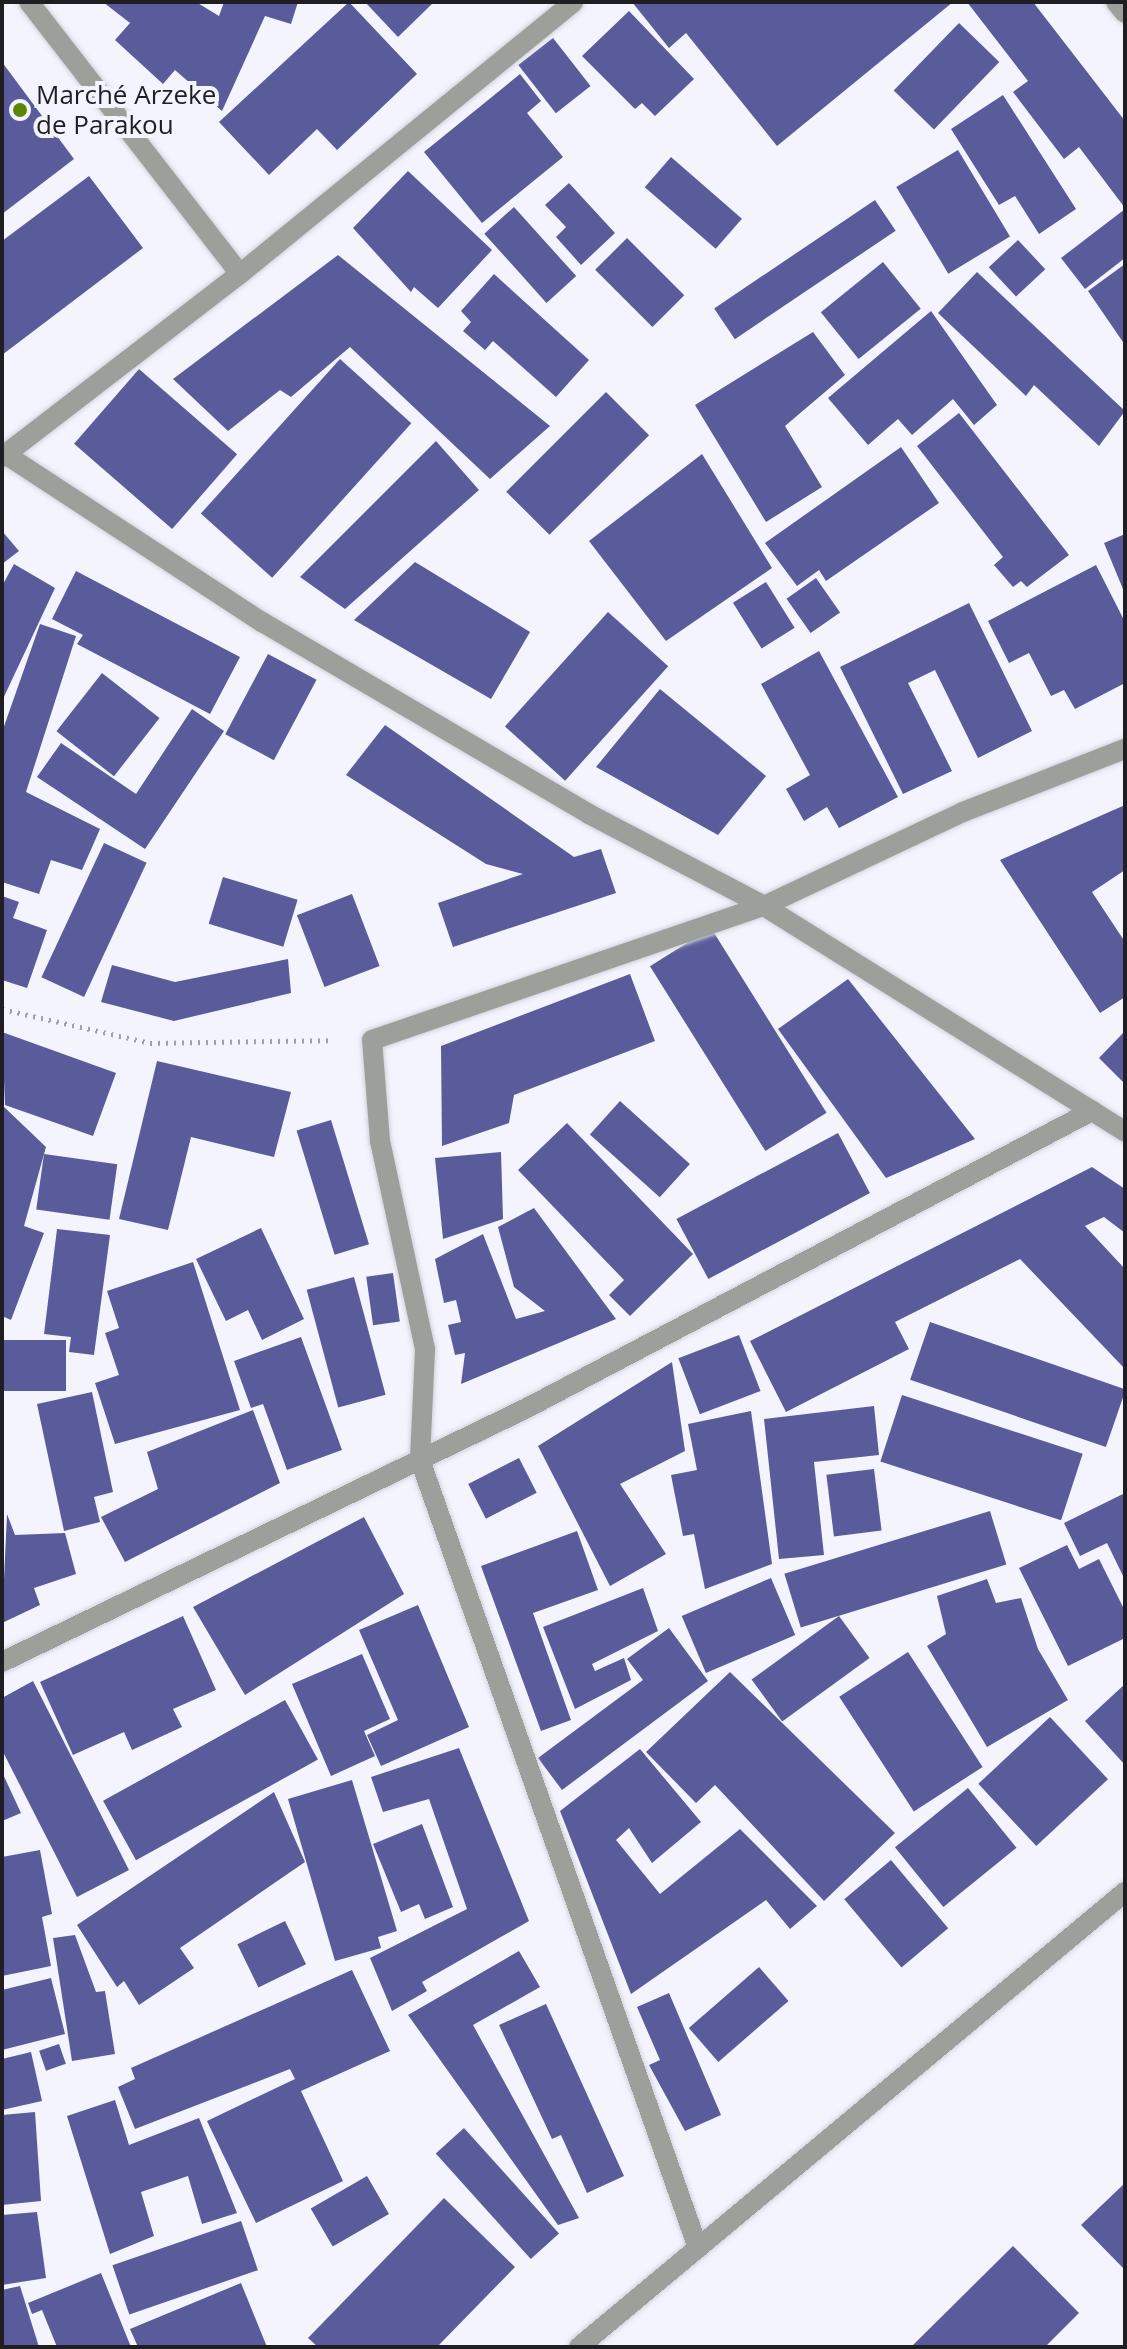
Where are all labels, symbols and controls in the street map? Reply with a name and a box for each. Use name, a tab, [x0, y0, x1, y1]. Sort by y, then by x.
place label: Marché Arzeke de Parakou	[36, 79, 216, 140]
marker: Marché Arzeke de Parakou	[11, 101, 29, 119]

